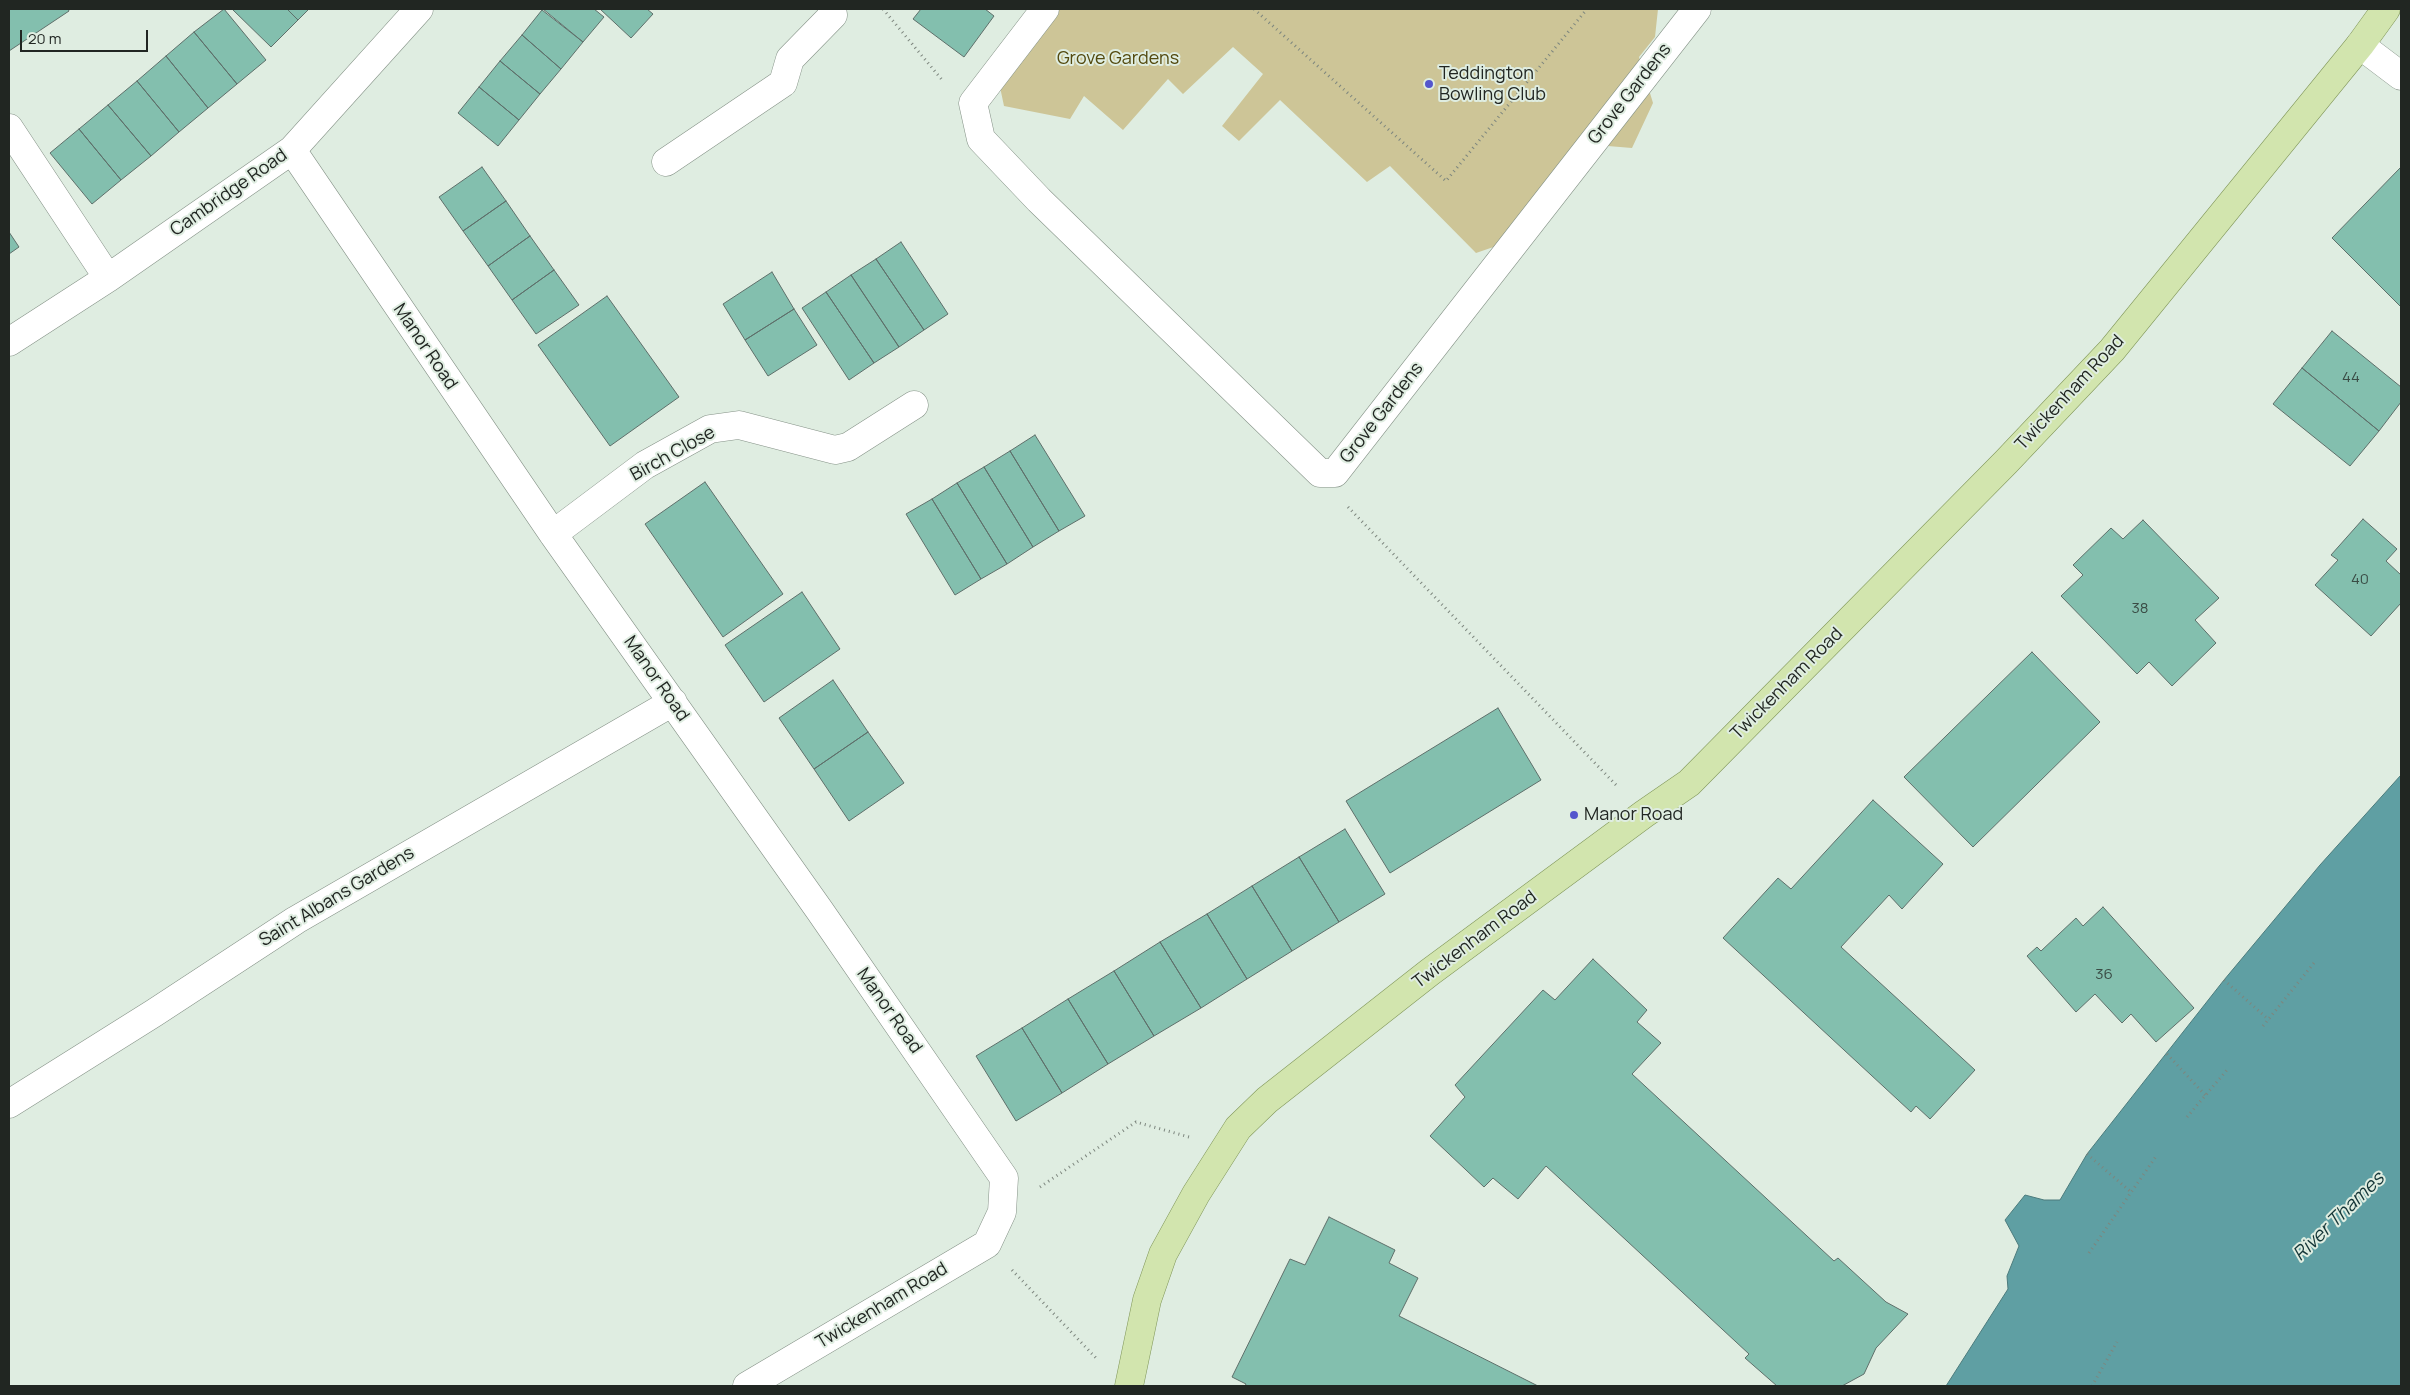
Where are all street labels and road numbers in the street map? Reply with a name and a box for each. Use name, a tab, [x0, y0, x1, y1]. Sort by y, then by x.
street label: Grove Gardens	[1584, 39, 1676, 149]
street label: Cambridge Road	[166, 145, 292, 241]
street label: Manor Road	[388, 300, 462, 394]
street label: Twickenham Road	[2011, 331, 2129, 455]
street label: Grove Gardens	[1336, 358, 1428, 468]
street label: Birch Close	[627, 422, 719, 486]
street label: Twickenham Road	[1726, 623, 1848, 745]
street label: Manor Road	[619, 632, 693, 726]
street label: Saint Albans Gardens	[256, 842, 418, 952]
street label: Twickenham Road	[1409, 886, 1541, 994]
street label: Manor Road	[852, 964, 926, 1058]
street label: Twickenham Road	[812, 1258, 952, 1354]

